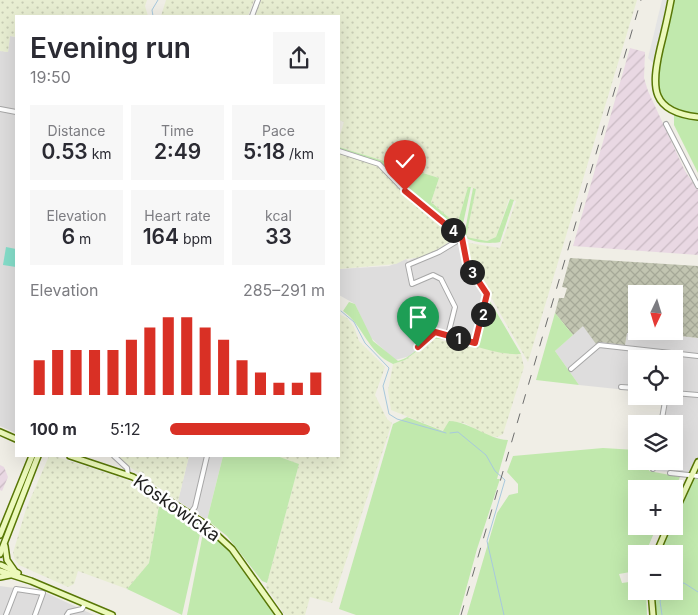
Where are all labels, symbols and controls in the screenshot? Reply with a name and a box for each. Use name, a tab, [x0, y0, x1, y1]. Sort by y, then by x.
text: Evening run	[30, 31, 191, 65]
button: share	[273, 32, 325, 84]
text: 19:50	[30, 67, 71, 87]
text: Distance	[48, 122, 105, 139]
text: Time	[161, 122, 194, 139]
text: Pace	[262, 122, 295, 139]
text: 0.53	[41, 139, 88, 164]
text: 2:49	[154, 139, 201, 164]
text: 5:18	[243, 139, 285, 164]
pin	[384, 140, 426, 191]
text: km	[88, 145, 112, 162]
text: /km	[285, 145, 314, 162]
icon: check	[391, 147, 419, 175]
text: Elevation	[47, 207, 107, 224]
text: Heart rate	[144, 207, 211, 224]
text: kcal	[265, 207, 292, 224]
pin: 4	[440, 218, 466, 242]
text: 4	[449, 222, 458, 239]
text: 6	[62, 224, 75, 249]
text: 164	[143, 224, 179, 249]
text: 33	[265, 224, 292, 249]
text: m	[75, 230, 91, 247]
text: bpm	[179, 230, 212, 247]
pin: 3	[460, 260, 484, 284]
text: 3	[468, 264, 477, 281]
text: Elevation	[30, 280, 99, 300]
text: 285–291 m	[243, 280, 325, 300]
north arrow	[628, 285, 682, 340]
map controls	[628, 285, 683, 600]
pin	[397, 296, 439, 347]
pin: 2	[470, 302, 496, 326]
icon: arrive	[404, 303, 432, 331]
text: 2	[479, 306, 488, 323]
pin: 1	[446, 326, 470, 350]
text: 1	[455, 330, 462, 347]
button: locate	[628, 350, 683, 405]
button: layers	[628, 415, 683, 470]
text: 100 m	[30, 419, 77, 439]
text: 5:12	[110, 419, 141, 439]
street label: Koskowicka	[130, 470, 224, 546]
button: +	[628, 480, 683, 535]
button: −	[628, 545, 683, 600]

